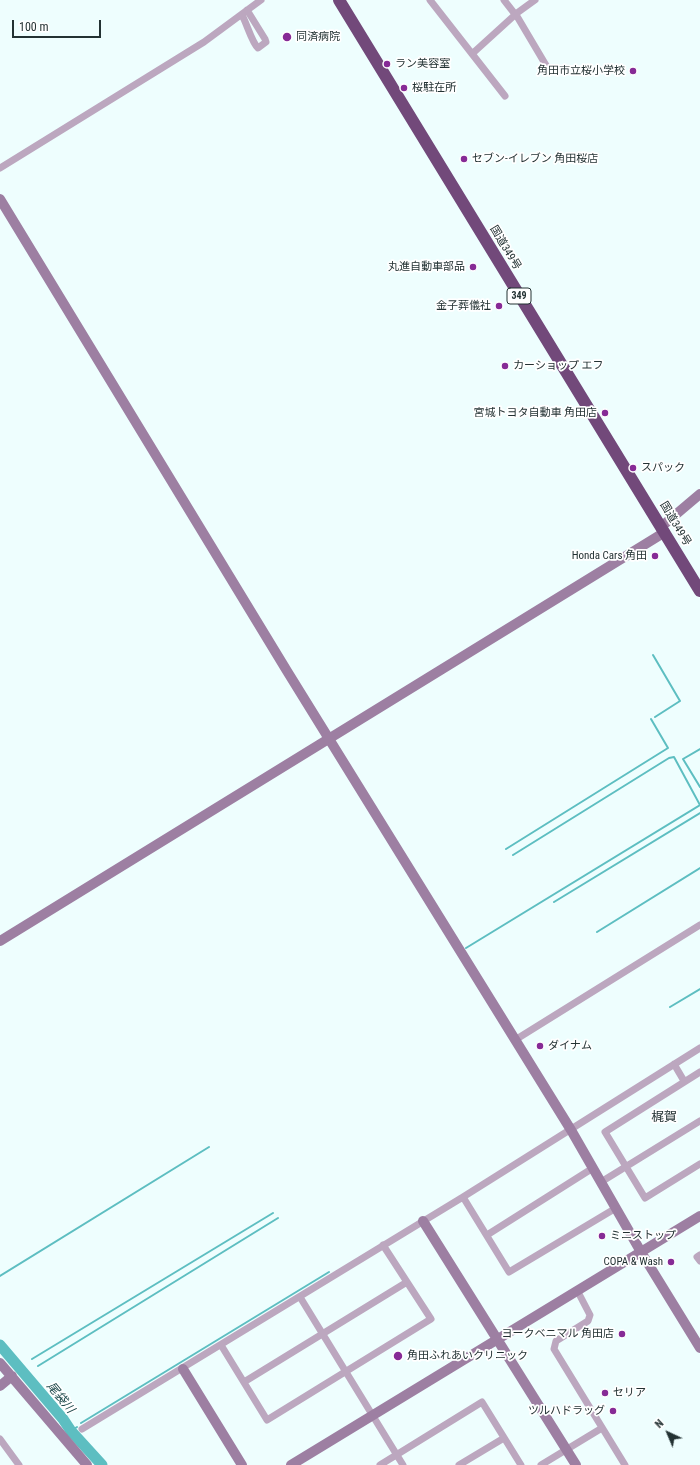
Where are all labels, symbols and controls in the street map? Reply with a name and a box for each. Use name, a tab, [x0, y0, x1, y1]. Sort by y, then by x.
scale bar	[14, 12, 103, 38]
text: 100 m	[19, 20, 49, 34]
place label: 同済病院	[296, 30, 340, 44]
marker: 同済病院	[281, 31, 293, 43]
place label: ラン美容室	[395, 57, 450, 71]
marker: ラン美容室	[382, 59, 392, 69]
place label: 角田市立桜小学校	[537, 64, 625, 78]
marker: 角田市立桜小学校	[628, 66, 638, 76]
place label: 桜駐在所	[412, 81, 456, 95]
marker: 桜駐在所	[399, 83, 409, 93]
place label: セブン-イレブン 角田桜店	[472, 152, 598, 166]
marker: セブン-イレブン 角田桜店	[459, 154, 469, 164]
street label: 国道349号	[487, 223, 523, 273]
place label: 丸進自動車部品	[388, 260, 465, 274]
marker: 丸進自動車部品	[468, 262, 478, 272]
road number: 349	[507, 288, 531, 304]
place label: 金子葬儀社	[436, 299, 491, 313]
marker: 金子葬儀社	[494, 301, 504, 311]
place label: カーショップ エフ	[513, 359, 604, 373]
marker: カーショップ エフ	[500, 361, 510, 371]
place label: 宮城トヨタ自動車 角田店	[473, 406, 597, 420]
marker: 宮城トヨタ自動車 角田店	[600, 408, 610, 418]
place label: スパック	[641, 461, 685, 475]
marker: スパック	[628, 463, 638, 473]
street label: 国道349号	[657, 499, 693, 549]
place label: Honda Cars 角田	[572, 549, 647, 563]
marker: Honda Cars 角田	[650, 551, 660, 561]
place label: ダイナム	[548, 1039, 592, 1053]
marker: ダイナム	[535, 1041, 545, 1051]
district label: 梶賀	[651, 1110, 677, 1126]
place label: ミニストップ	[610, 1229, 676, 1243]
marker: ミニストップ	[597, 1231, 607, 1241]
place label: COPA & Wash	[604, 1255, 663, 1269]
marker: COPA & Wash	[666, 1257, 676, 1267]
place label: ヨークベニマル 角田店	[501, 1327, 614, 1341]
marker: ヨークベニマル 角田店	[617, 1329, 627, 1339]
place label: 角田ふれあいクリニック	[407, 1349, 528, 1363]
marker: 角田ふれあいクリニック	[392, 1350, 404, 1362]
water label: 尾袋川	[43, 1379, 77, 1417]
place label: セリア	[613, 1386, 646, 1400]
marker: セリア	[600, 1388, 610, 1398]
place label: ツルハドラッグ	[528, 1404, 605, 1418]
marker: ツルハドラッグ	[608, 1406, 618, 1416]
north arrow	[648, 1413, 688, 1453]
text: N	[652, 1417, 666, 1431]

